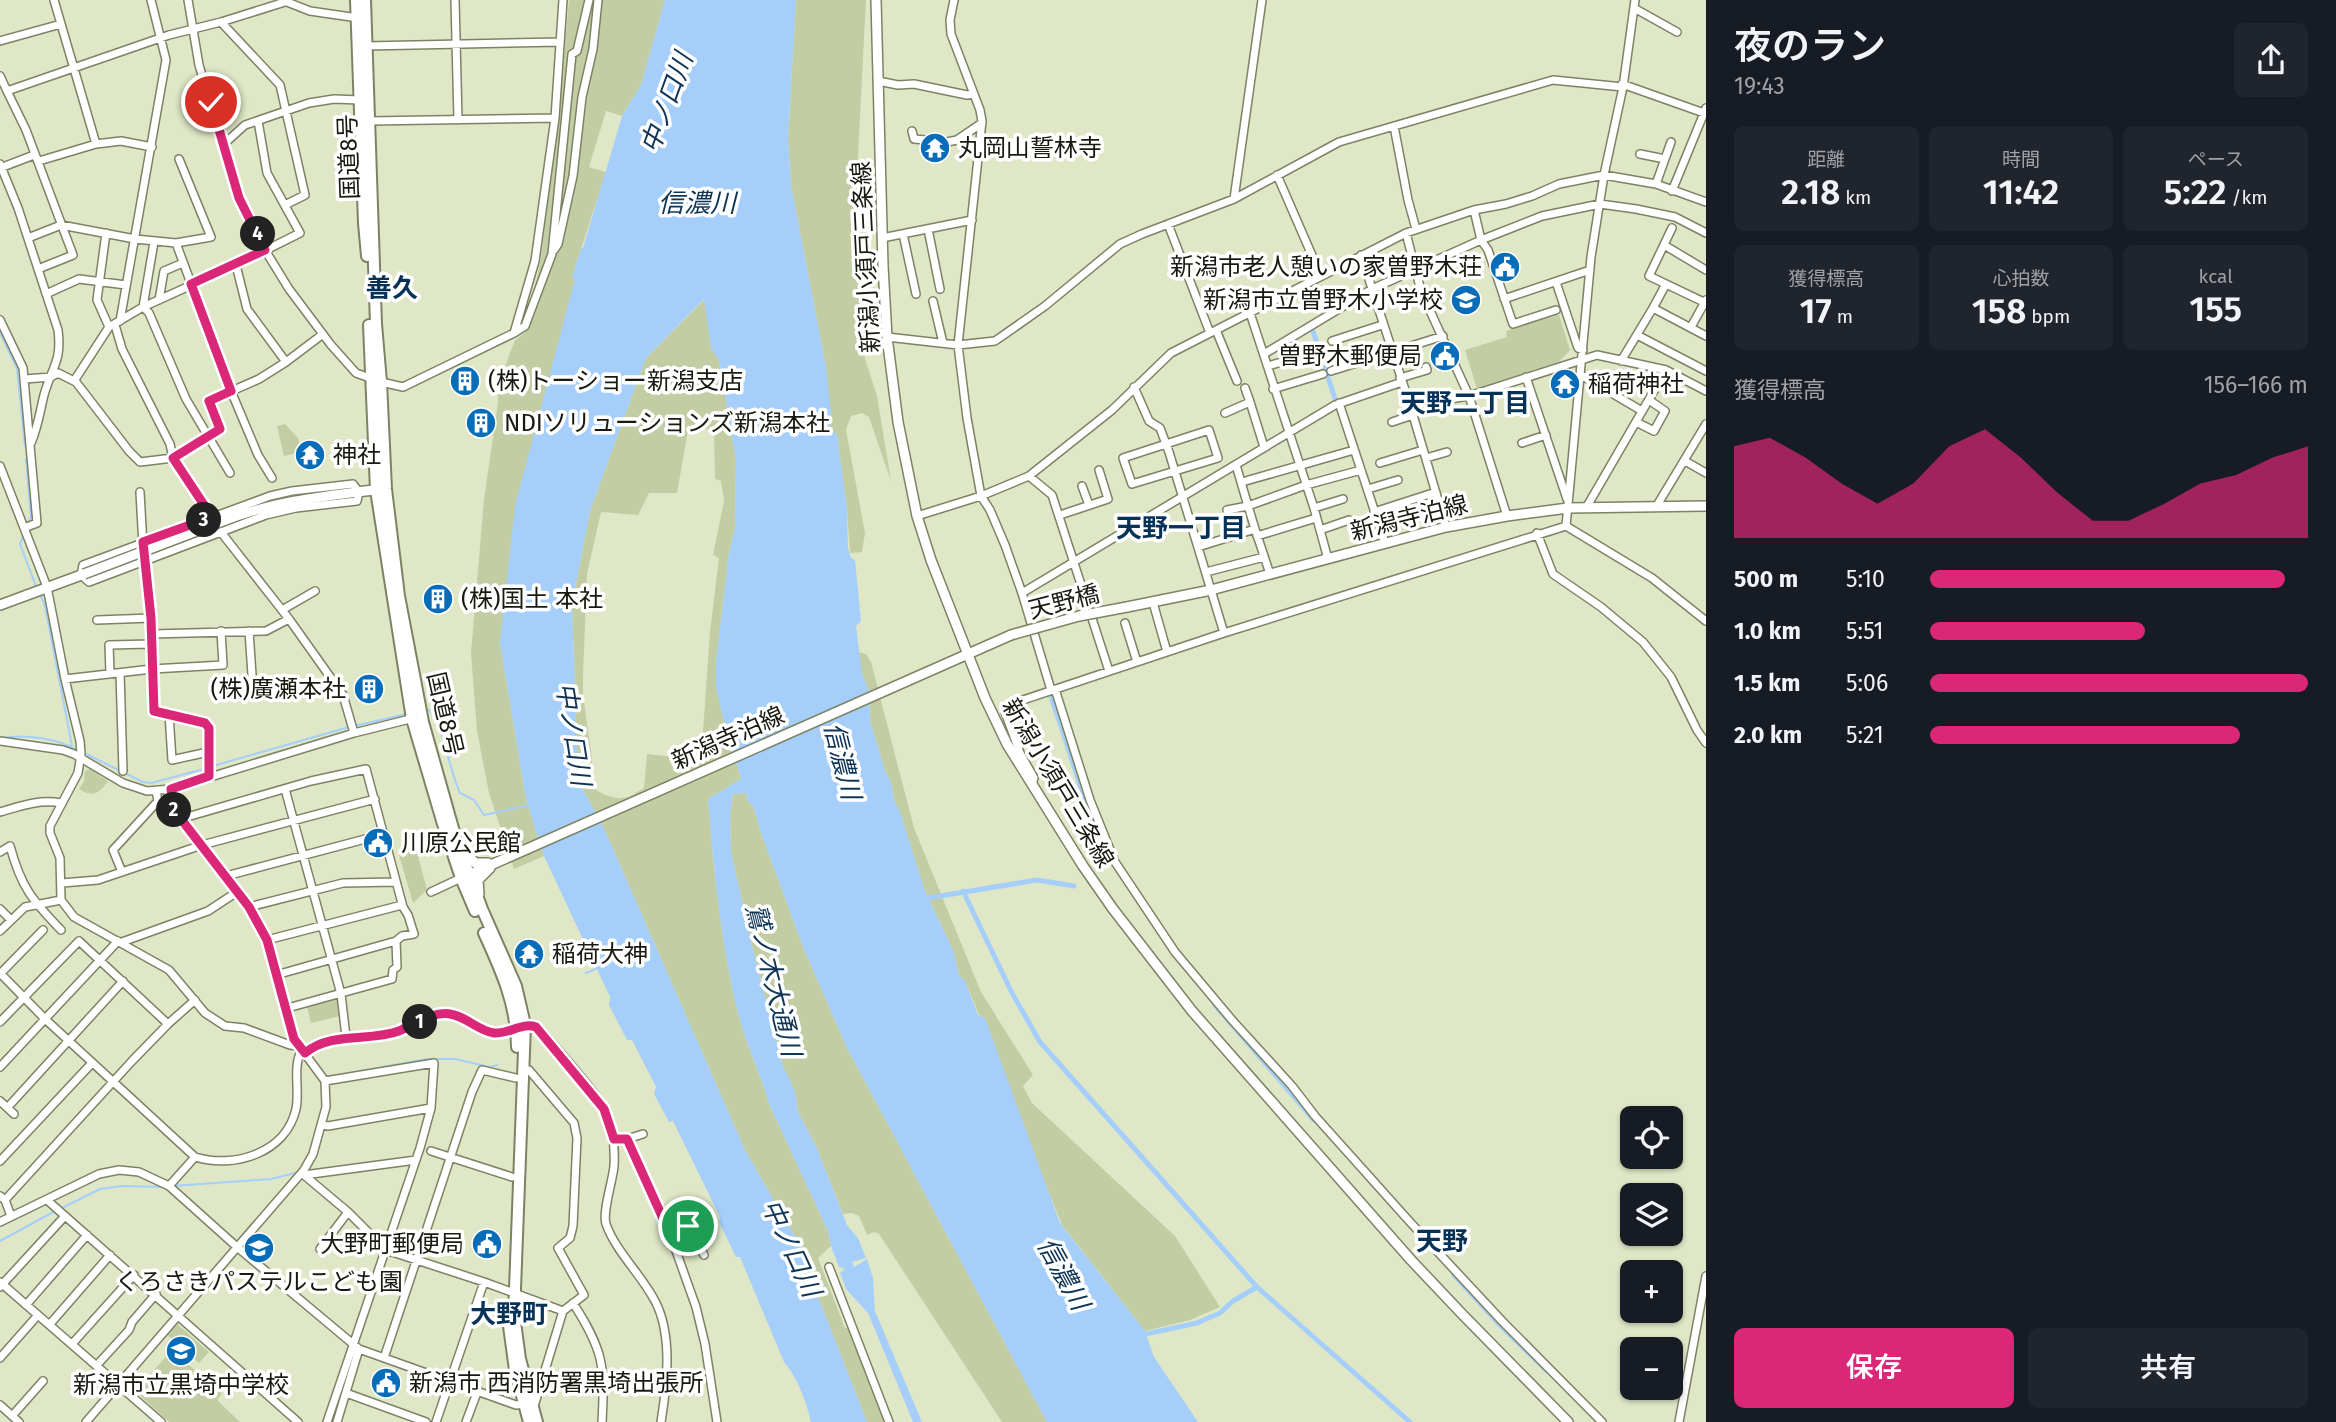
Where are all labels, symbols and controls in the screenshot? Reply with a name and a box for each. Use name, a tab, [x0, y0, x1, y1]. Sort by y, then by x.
text: 夜のラン	[1734, 23, 1886, 69]
button: share	[2234, 23, 2308, 97]
water label: 中ノ口川	[635, 46, 700, 157]
pin	[181, 72, 241, 132]
text: 19:43	[1734, 72, 1785, 100]
icon: check	[192, 83, 230, 121]
street label: 国道8号	[334, 114, 364, 200]
temple icon: 丸岡山誓林寺	[918, 131, 952, 165]
place label: 丸岡山誓林寺	[958, 134, 1102, 162]
text: 距離	[1807, 148, 1845, 171]
text: 時間	[2002, 148, 2040, 171]
text: ペース	[2188, 148, 2244, 171]
street label: 新潟小須戸三条線	[847, 160, 885, 354]
text: 2.18	[1781, 171, 1840, 213]
text: 11:42	[1983, 171, 2059, 213]
text: 5:22	[2164, 171, 2227, 213]
text: km	[1840, 186, 1871, 209]
text: /km	[2227, 186, 2267, 209]
water label: 信濃川	[658, 188, 739, 219]
pin: 4	[240, 216, 276, 252]
text: 4	[252, 222, 263, 245]
public building icon: 新潟市老人憩いの家曽野木荘	[1488, 250, 1522, 284]
place label: 新潟市老人憩いの家曽野木荘	[1170, 253, 1482, 281]
text: kcal	[2199, 265, 2233, 288]
text: 獲得標高	[1788, 267, 1864, 290]
text: 心拍数	[1992, 267, 2050, 290]
district label: 善久	[366, 273, 418, 304]
school or university icon: 新潟市立曽野木小学校	[1449, 283, 1483, 317]
place label: 新潟市立曽野木小学校	[1203, 286, 1443, 314]
text: 155	[2189, 288, 2242, 330]
text: 17	[1800, 290, 1832, 332]
text: 158	[1972, 290, 2026, 332]
text: m	[1832, 305, 1853, 328]
text: bpm	[2026, 305, 2070, 328]
public building icon: 曽野木郵便局	[1428, 339, 1462, 373]
place label: 曽野木郵便局	[1278, 342, 1422, 370]
building icon: (株)トーショー新潟支店	[448, 364, 482, 398]
place label: (株)トーショー新潟支店	[488, 367, 743, 395]
temple icon: 稲荷神社	[1548, 367, 1582, 401]
place label: 稲荷神社	[1588, 370, 1684, 398]
text: 156–166 m	[2204, 371, 2308, 399]
text: 獲得標高	[1734, 376, 1826, 404]
district label: 天野二丁目	[1400, 388, 1530, 419]
building icon: NDIソリューションズ新潟本社	[464, 406, 498, 440]
place label: NDIソリューションズ新潟本社	[504, 409, 830, 437]
temple icon: 神社	[293, 438, 327, 472]
place label: 神社	[333, 441, 381, 469]
street label: 新潟寺泊線	[1347, 490, 1471, 546]
pin: 3	[186, 503, 222, 538]
text: 3	[199, 508, 208, 531]
district label: 天野一丁目	[1116, 513, 1246, 544]
text: 500 m	[1734, 565, 1798, 593]
text: 5:10	[1846, 565, 1885, 593]
street label: 天野橋	[1026, 580, 1102, 624]
building icon: (株)国土 本社	[421, 582, 455, 616]
place label: (株)国土 本社	[461, 585, 603, 613]
text: 1.0 km	[1734, 617, 1801, 645]
text: 5:51	[1846, 617, 1883, 645]
street label: 国道8号	[422, 669, 468, 759]
text: 1.5 km	[1734, 669, 1800, 697]
text: 5:06	[1846, 669, 1888, 697]
building icon: (株)廣瀬本社	[352, 672, 386, 706]
place label: (株)廣瀬本社	[210, 675, 346, 703]
water label: 中ノ口川	[550, 680, 597, 791]
street label: 新潟小須戸三条線	[997, 694, 1119, 872]
street label: 新潟寺泊線	[667, 701, 789, 775]
water label: 信濃川	[818, 719, 867, 805]
text: 2.0 km	[1734, 721, 1802, 749]
text: 5:21	[1846, 721, 1884, 749]
pin: 2	[156, 792, 192, 828]
text: 2	[169, 798, 178, 821]
public building icon: 川原公民館	[361, 826, 395, 860]
place label: 川原公民館	[401, 829, 521, 857]
water label: 鷲ノ木大通川	[739, 901, 808, 1062]
temple icon: 稲荷大神	[512, 937, 546, 971]
place label: 稲荷大神	[552, 940, 648, 968]
pin: 1	[402, 1004, 438, 1040]
text: 1	[415, 1010, 424, 1033]
map controls	[1620, 1106, 1683, 1400]
button: locate	[1620, 1106, 1683, 1169]
button: layers	[1620, 1183, 1683, 1246]
water label: 中ノ口川	[755, 1194, 828, 1304]
pin	[658, 1196, 718, 1256]
icon: arrive	[669, 1207, 707, 1245]
district label: 天野	[1416, 1226, 1468, 1257]
public building icon: 大野町郵便局	[470, 1227, 504, 1261]
place label: 大野町郵便局	[320, 1230, 464, 1258]
school or university icon: くろさきパステルこども園	[242, 1231, 276, 1265]
water label: 信濃川	[1031, 1232, 1097, 1318]
button: +	[1620, 1260, 1683, 1323]
place label: くろさきパステルこども園	[115, 1268, 403, 1296]
district label: 大野町	[470, 1299, 548, 1330]
button: 保存	[1734, 1328, 2014, 1408]
button: 共有	[2028, 1328, 2308, 1408]
school or university icon: 新潟市立黒埼中学校	[164, 1334, 198, 1368]
button: −	[1620, 1337, 1683, 1400]
public building icon: 新潟市 西消防署黒埼出張所	[369, 1366, 403, 1400]
place label: 新潟市 西消防署黒埼出張所	[409, 1369, 703, 1397]
place label: 新潟市立黒埼中学校	[73, 1371, 289, 1399]

